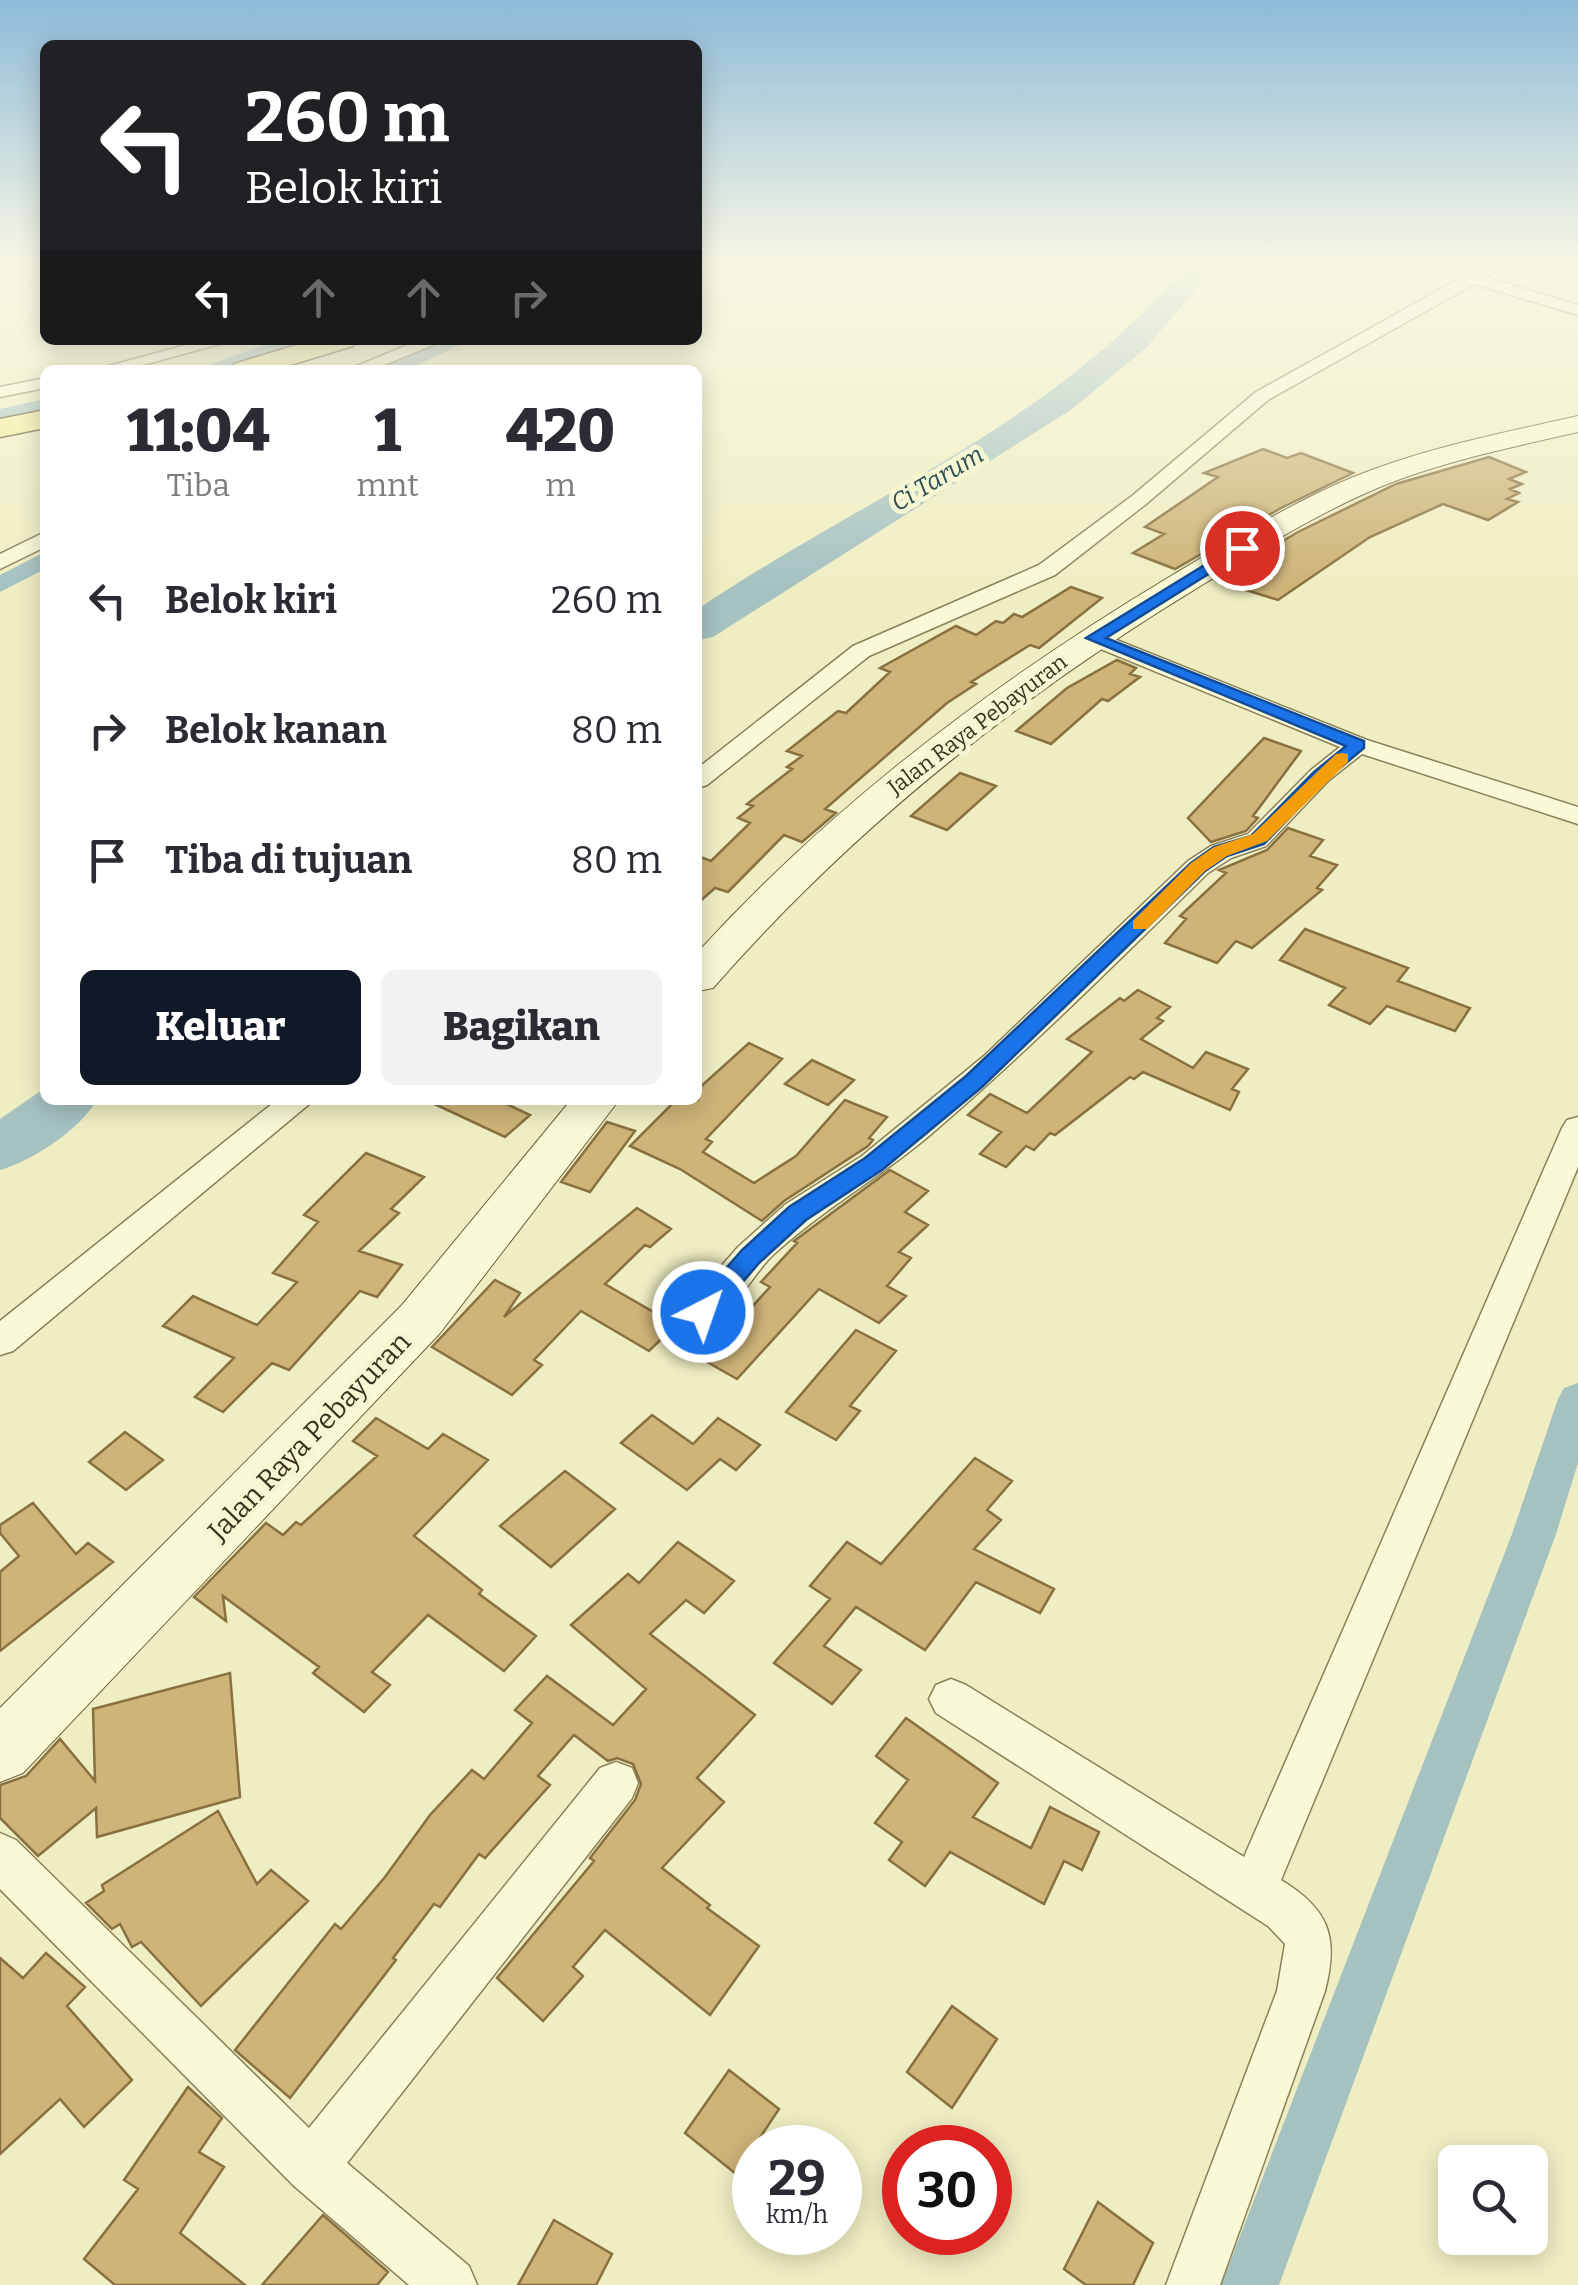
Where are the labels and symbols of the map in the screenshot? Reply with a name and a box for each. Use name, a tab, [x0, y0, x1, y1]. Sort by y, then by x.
water label: Ci Tarum	[886, 440, 989, 518]
pin	[1200, 506, 1285, 591]
street label: Jalan Raya Pebayuran	[881, 648, 1072, 801]
position arrow	[651, 1260, 755, 1364]
street label: Jalan Raya Pebayuran	[201, 1325, 418, 1548]
speed limit sign: 30	[882, 2125, 1012, 2255]

